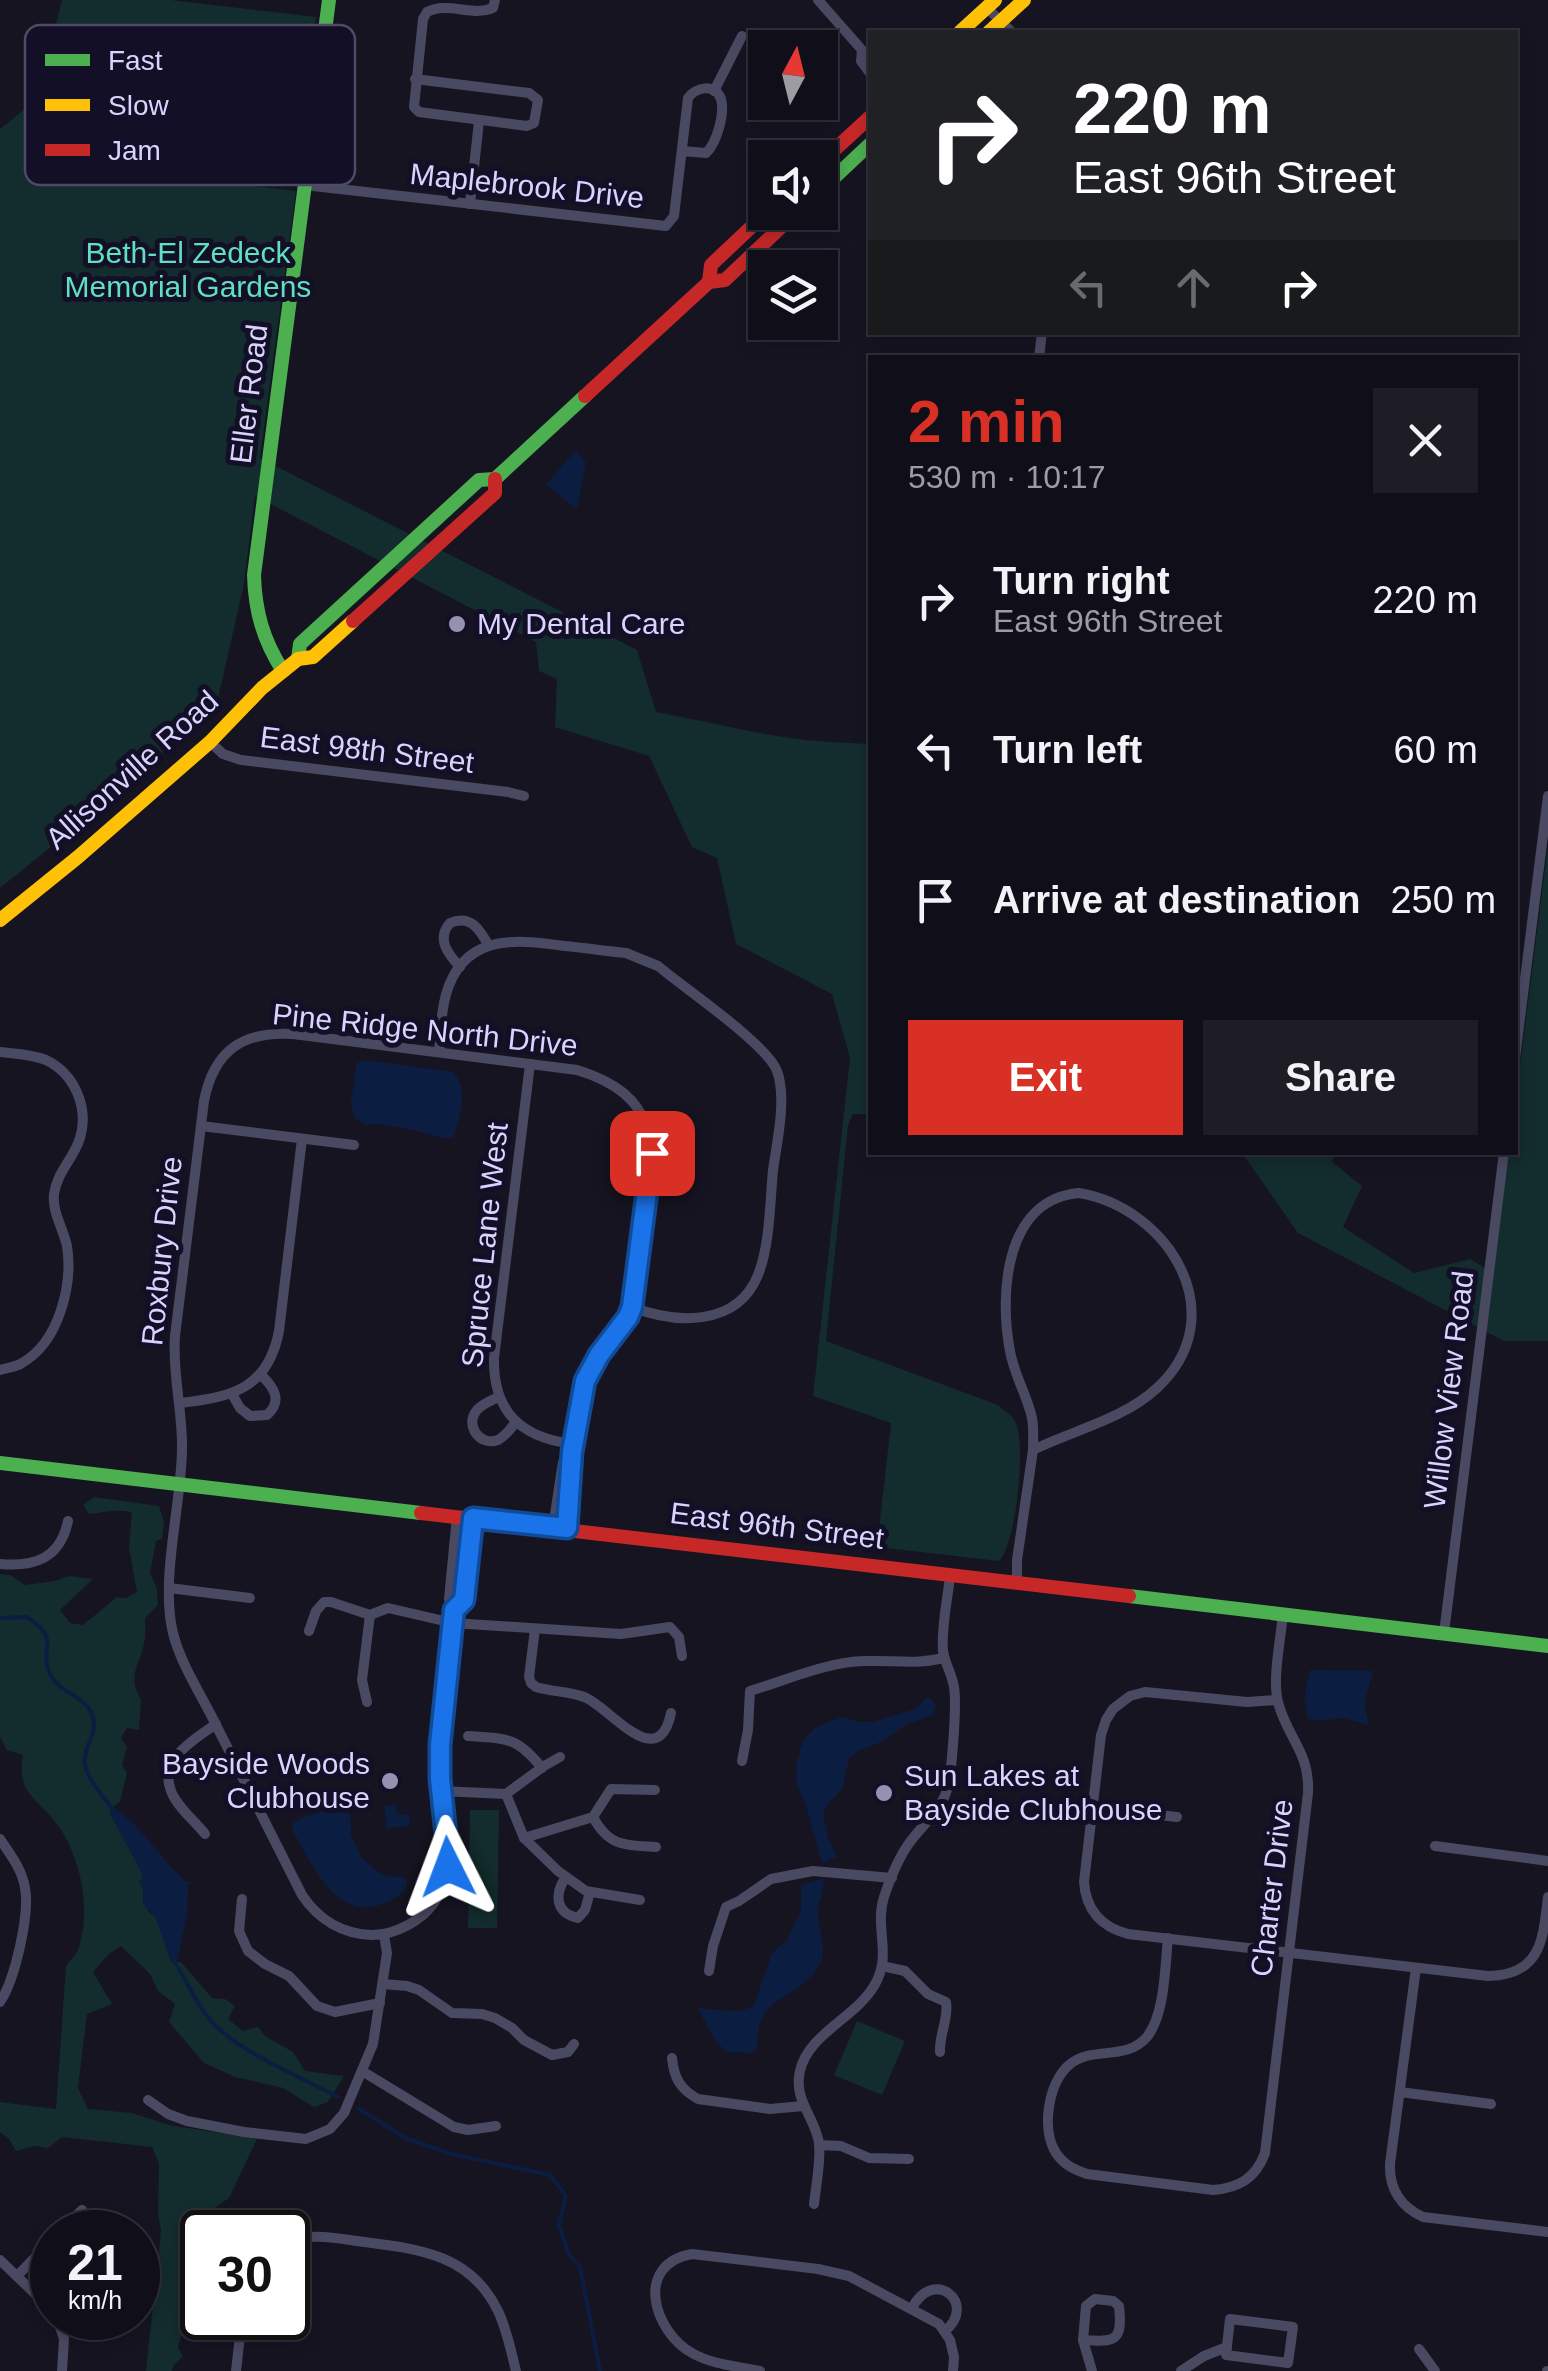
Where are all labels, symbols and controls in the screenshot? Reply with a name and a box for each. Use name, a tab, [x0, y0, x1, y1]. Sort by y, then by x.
legend	[25, 25, 355, 185]
north arrow	[748, 30, 838, 120]
map controls	[748, 30, 838, 340]
text: Fast	[108, 45, 163, 76]
icon: right	[908, 70, 1038, 200]
text: 220 m	[1073, 70, 1271, 148]
text: Slow	[108, 90, 169, 121]
text: Jam	[108, 135, 161, 166]
button: sound	[748, 140, 838, 230]
text: East 96th Street	[1073, 152, 1396, 203]
street label: Maplebrook Drive	[408, 157, 646, 214]
park label: Beth-El Zedeck Memorial Gardens	[65, 236, 311, 303]
button: layers	[748, 250, 838, 340]
icon: left	[1061, 260, 1116, 315]
icon: ahead	[1166, 260, 1221, 315]
icon: right	[1271, 260, 1326, 315]
street label: Eller Road	[224, 322, 273, 465]
text: 2 min	[908, 388, 1065, 455]
button: close	[1373, 388, 1478, 493]
text: 530 m · 10:17	[908, 459, 1105, 495]
text: Turn right	[993, 560, 1170, 602]
icon: right	[908, 573, 963, 628]
text: 220 m	[1372, 579, 1478, 621]
text: East 96th Street	[993, 603, 1222, 639]
place label: My Dental Care	[477, 607, 685, 640]
marker: My Dental Care	[446, 613, 468, 635]
street label: Allisonville Road	[39, 684, 224, 856]
street label: East 98th Street	[258, 720, 476, 779]
icon: left	[908, 723, 963, 778]
text: Turn left	[993, 729, 1142, 771]
text: 60 m	[1394, 729, 1478, 771]
icon: arrive	[908, 873, 963, 928]
text: Arrive at destination	[993, 879, 1360, 921]
text: 250 m	[1390, 879, 1496, 921]
street label: Pine Ridge North Drive	[271, 997, 579, 1062]
button: Exit	[908, 1020, 1183, 1135]
button: Share	[1203, 1020, 1478, 1135]
pin	[610, 1111, 695, 1196]
street label: Spruce Lane West	[455, 1120, 514, 1369]
icon: arrive	[625, 1126, 680, 1181]
street label: Roxbury Drive	[135, 1155, 188, 1347]
street label: Willow View Road	[1418, 1269, 1479, 1511]
street label: East 96th Street	[668, 1496, 886, 1555]
place label: Bayside Woods Clubhouse	[162, 1747, 370, 1814]
place label: Sun Lakes at Bayside Clubhouse	[904, 1759, 1163, 1826]
marker: Bayside Woods Clubhouse	[379, 1770, 401, 1792]
marker: Sun Lakes at Bayside Clubhouse	[873, 1782, 895, 1804]
street label: Charter Drive	[1244, 1797, 1299, 1978]
position arrow	[396, 1815, 500, 1919]
speed limit sign: 30	[180, 2210, 310, 2340]
text: 21	[67, 2235, 123, 2291]
text: km/h	[68, 2286, 122, 2314]

